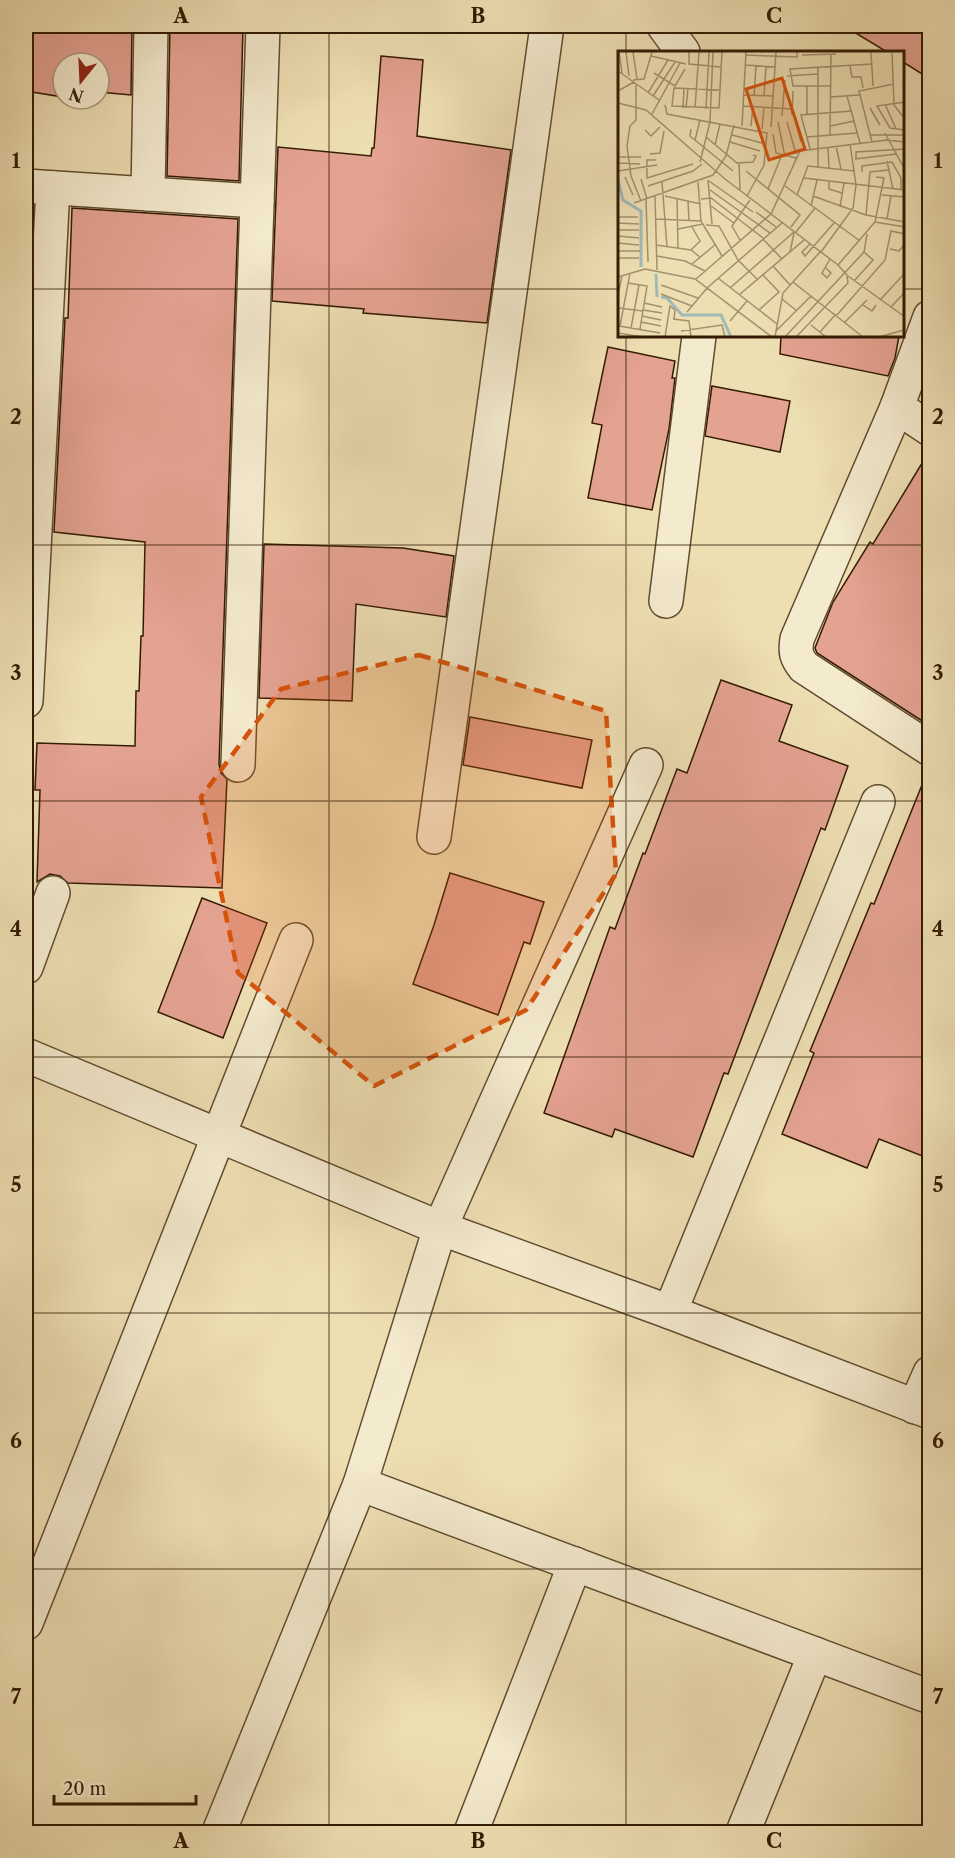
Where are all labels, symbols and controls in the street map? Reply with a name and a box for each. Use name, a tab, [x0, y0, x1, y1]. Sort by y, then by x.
text: A	[172, 4, 189, 28]
text: B	[471, 4, 486, 28]
text: C	[766, 4, 782, 28]
north arrow	[51, 51, 111, 111]
inset map	[618, 51, 904, 338]
text: N	[67, 84, 86, 107]
text: 1	[12, 149, 21, 173]
text: 1	[934, 149, 943, 173]
text: 2	[10, 405, 22, 429]
text: 2	[932, 405, 944, 429]
text: 3	[10, 661, 22, 685]
text: 3	[932, 661, 944, 685]
text: 4	[10, 917, 22, 941]
text: 4	[932, 917, 944, 941]
text: 5	[10, 1173, 22, 1197]
text: 5	[932, 1173, 944, 1197]
text: 6	[10, 1429, 22, 1453]
text: 6	[932, 1429, 944, 1453]
text: 7	[11, 1685, 22, 1709]
text: 7	[933, 1685, 944, 1709]
scale bar	[54, 1768, 196, 1806]
text: 20 m	[63, 1778, 107, 1800]
text: A	[172, 1829, 189, 1853]
text: B	[471, 1829, 486, 1853]
text: C	[766, 1829, 782, 1853]

